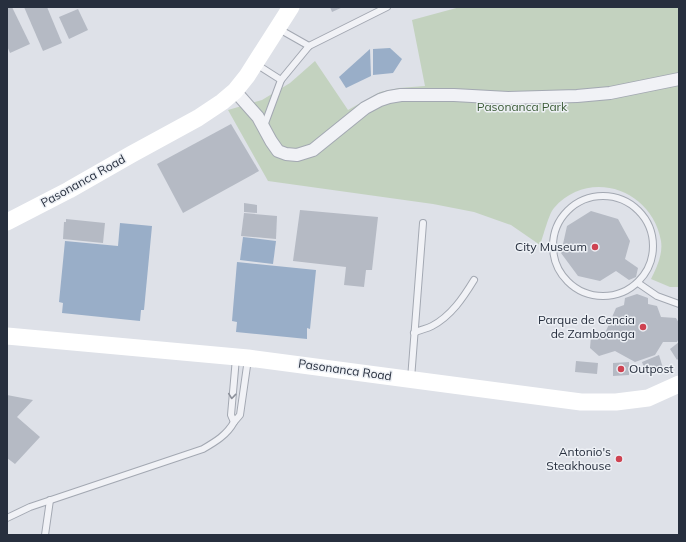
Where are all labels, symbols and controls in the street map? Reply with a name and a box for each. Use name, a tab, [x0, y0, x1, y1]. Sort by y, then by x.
park label: Pasonanca Park	[477, 99, 568, 114]
street label: Pasonanca Road	[38, 151, 128, 210]
place label: City Museum	[515, 239, 587, 254]
marker: City Museum	[590, 242, 600, 252]
place label: Parque de Cencia de Zamboanga	[538, 312, 635, 341]
marker: Parque de Cencia de Zamboanga	[638, 322, 648, 332]
street label: Pasonanca Road	[297, 356, 393, 384]
place label: Outpost	[629, 361, 674, 376]
marker: Outpost	[616, 364, 626, 374]
one-way arrow	[228, 393, 237, 399]
place label: Antonio's Steakhouse	[546, 444, 611, 473]
marker: Antonio's Steakhouse	[614, 454, 624, 464]

